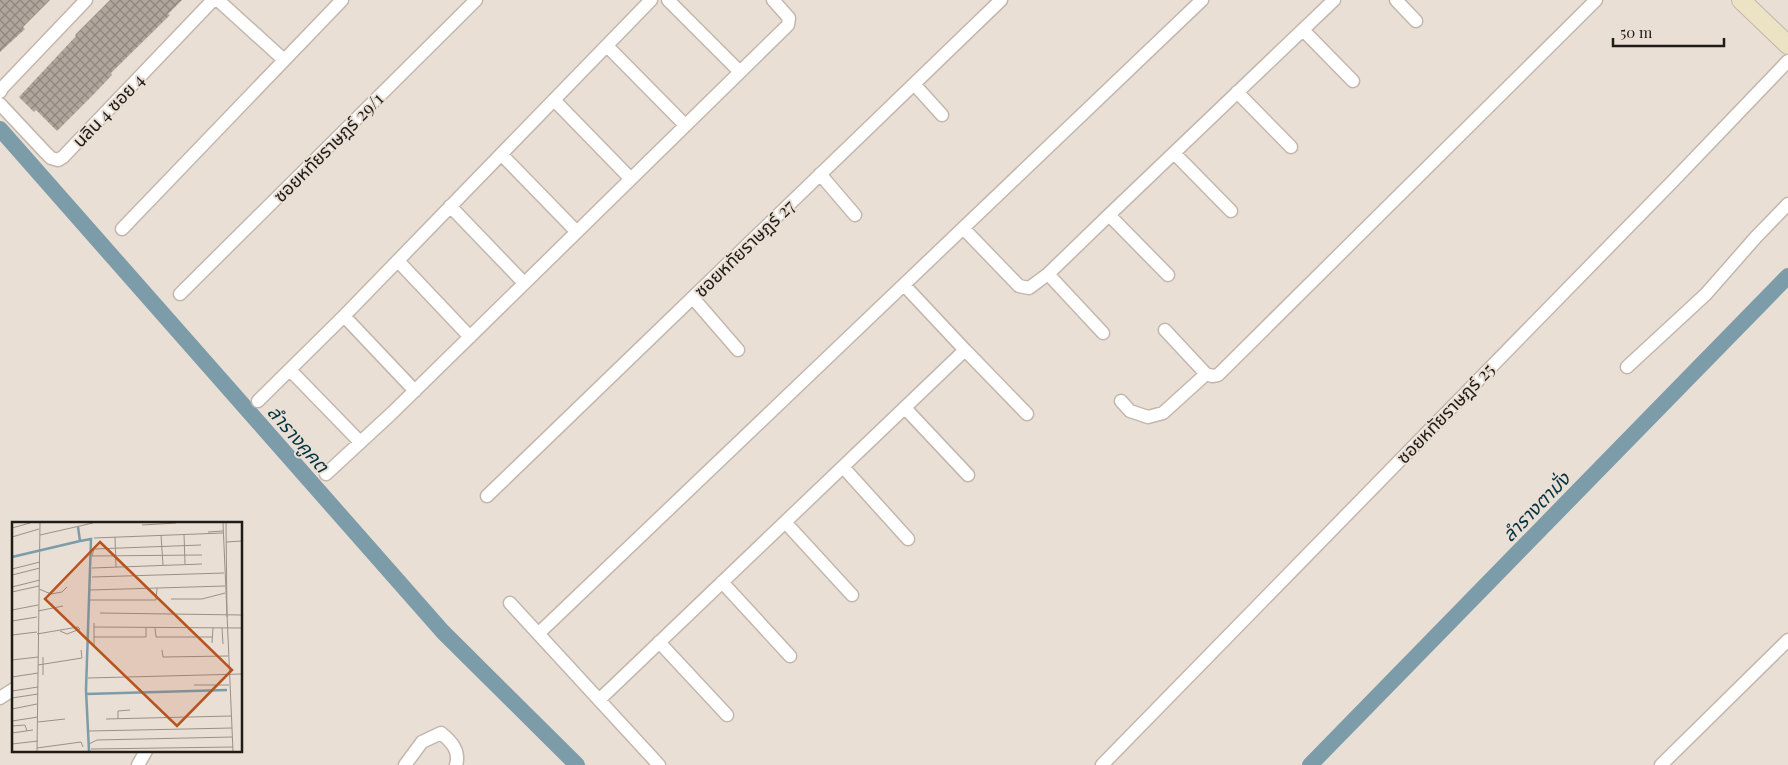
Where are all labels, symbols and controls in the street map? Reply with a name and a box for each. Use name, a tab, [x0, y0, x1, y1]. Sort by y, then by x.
scale bar	[1613, 15, 1724, 47]
text: 50 m	[1620, 22, 1653, 42]
street label: นลิน 4 ซอย 4	[67, 68, 149, 152]
street label: ซอยหทัยราษฎร์ 29/1	[268, 87, 388, 207]
street label: ซอยหทัยราษฎร์ 27	[689, 193, 800, 302]
street label: ซอยหทัยราษฎร์ 25	[1391, 358, 1499, 468]
water label: ลำรางคูคต	[262, 399, 336, 479]
water label: ลำรางตามั่ง	[1495, 465, 1575, 546]
inset map	[12, 522, 242, 752]

